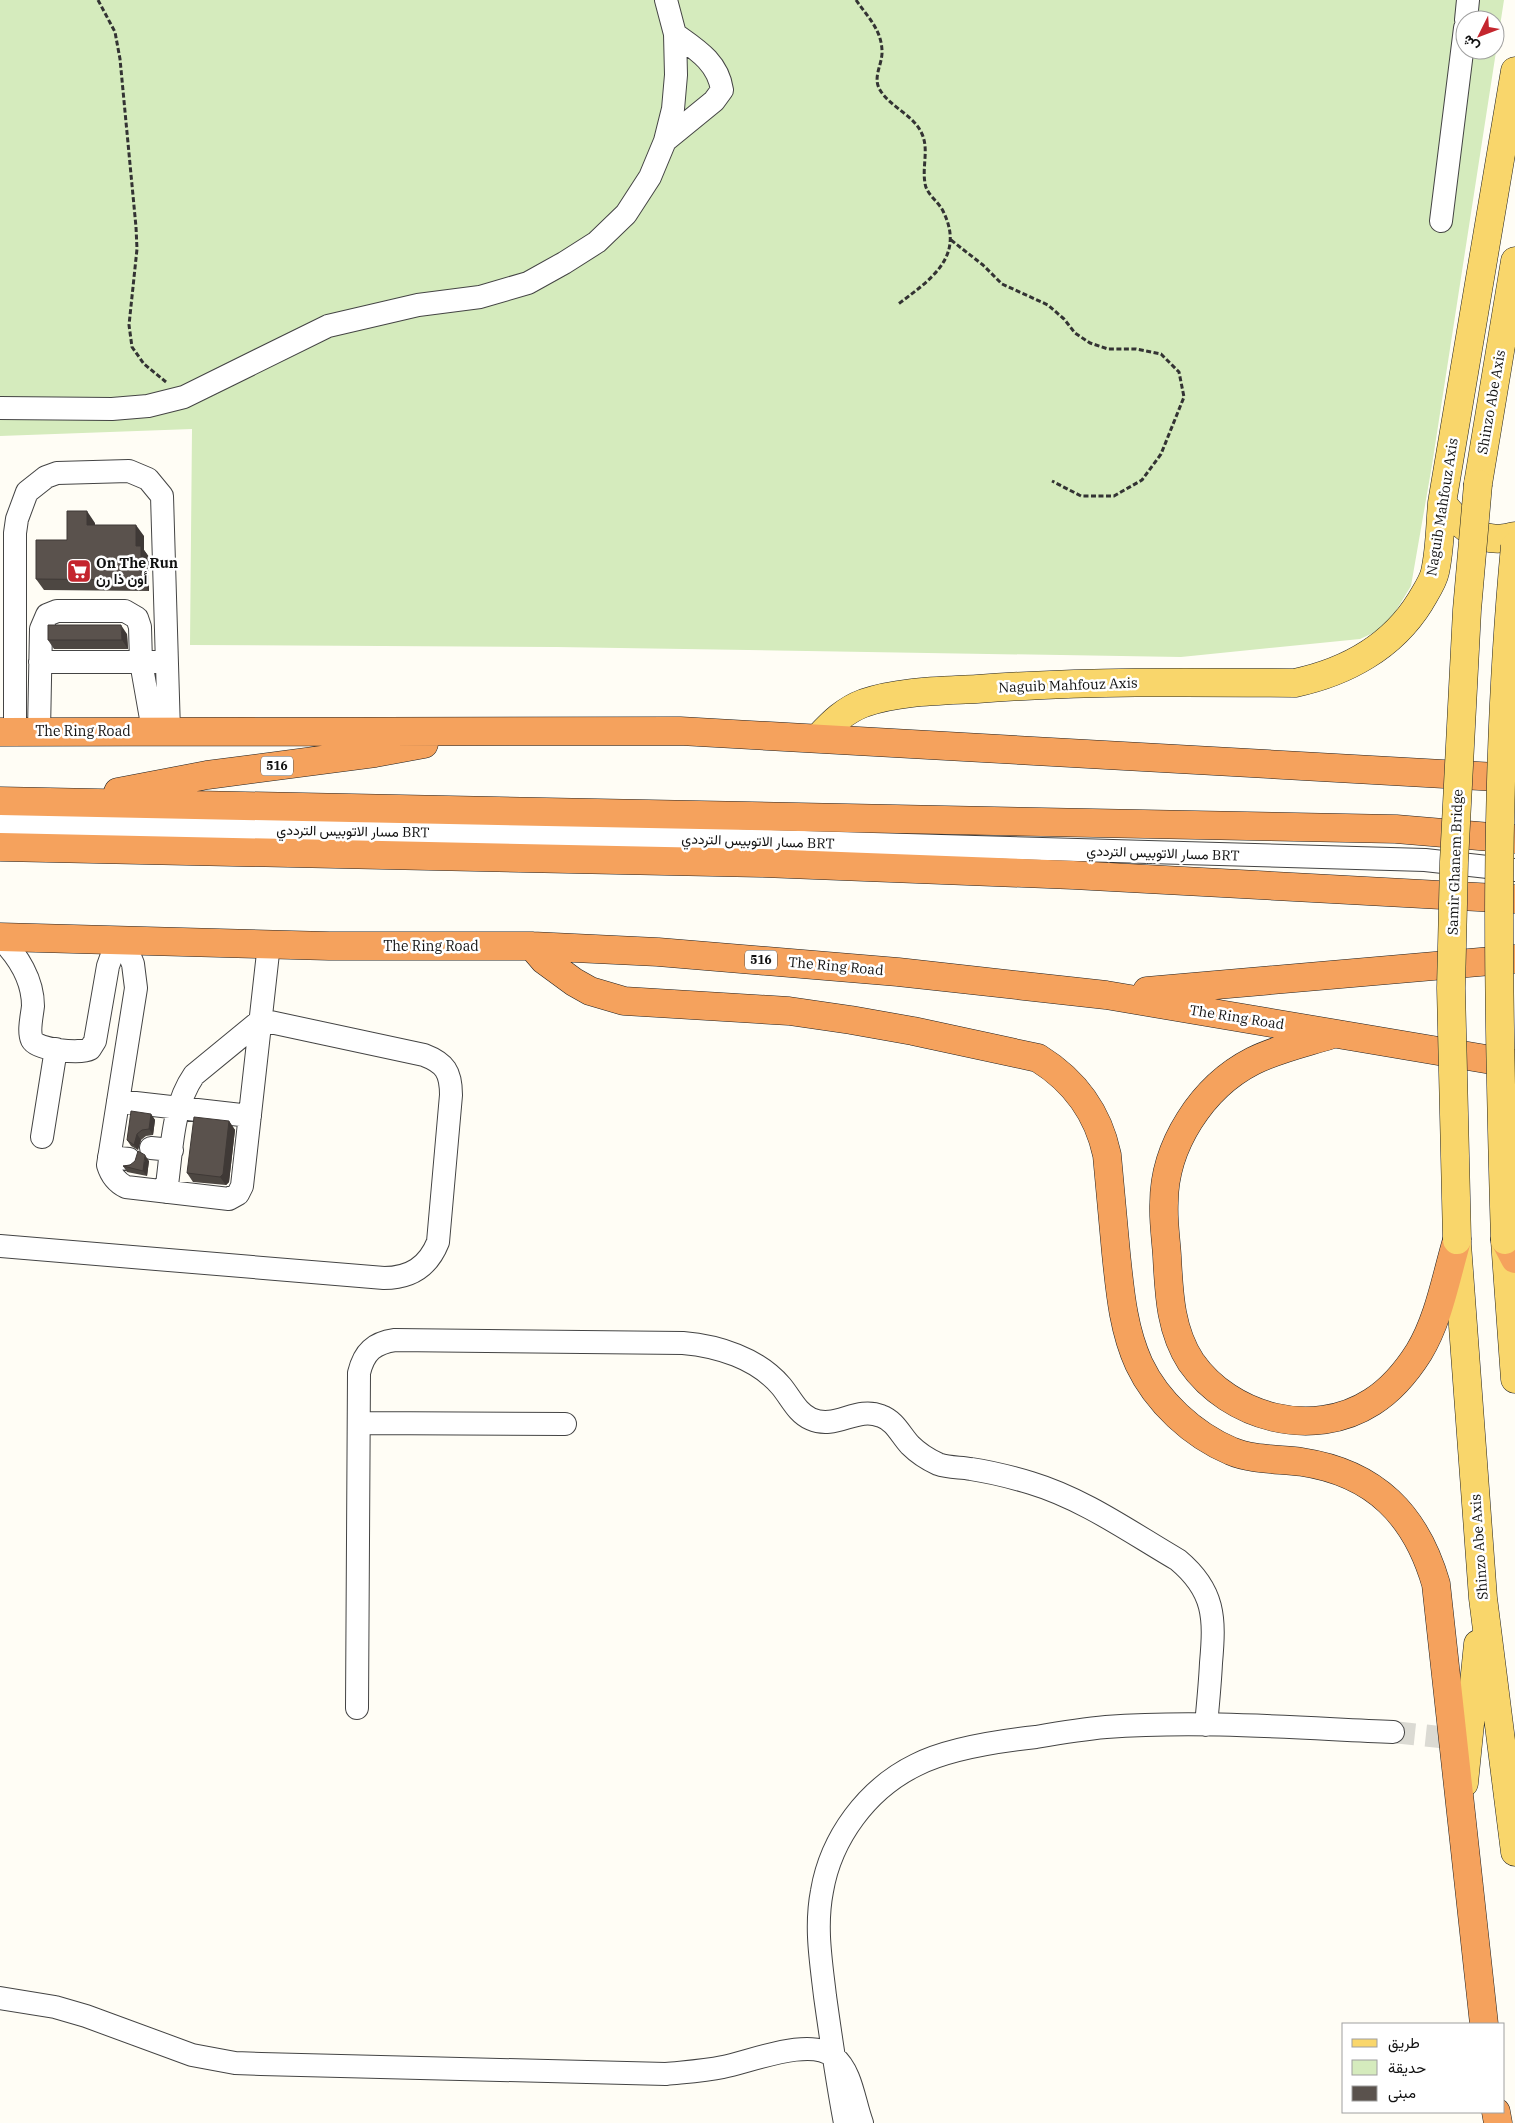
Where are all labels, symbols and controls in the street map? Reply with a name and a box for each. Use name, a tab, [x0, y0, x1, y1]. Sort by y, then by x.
north arrow	[1455, 10, 1505, 60]
text: ش	[1458, 31, 1483, 56]
street label: Shinzo Abe Axis	[1473, 348, 1509, 456]
street label: Naguib Mahfouz Axis	[1422, 436, 1462, 577]
place label: On The Run أون ذا رن	[96, 554, 178, 588]
supermarket icon: On The Run أون ذا رن	[66, 558, 92, 584]
street label: Naguib Mahfouz Axis	[998, 674, 1138, 696]
street label: The Ring Road	[35, 722, 131, 740]
road number: 516	[261, 756, 293, 776]
street label: Samir Ghanem Bridge	[1443, 789, 1467, 935]
street label: مسار الاتوبيس الترددي BRT	[276, 821, 430, 844]
street label: مسار الاتوبيس الترددي BRT	[681, 829, 835, 856]
street label: مسار الاتوبيس الترددي BRT	[1086, 841, 1240, 868]
street label: The Ring Road	[383, 937, 479, 955]
road number: 516	[745, 950, 777, 970]
street label: The Ring Road	[788, 953, 885, 979]
street label: The Ring Road	[1188, 1001, 1286, 1033]
street label: Shinzo Abe Axis	[1466, 1493, 1492, 1601]
legend	[1342, 2023, 1505, 2113]
text: طريق	[1388, 2033, 1420, 2053]
text: حديقة	[1388, 2058, 1426, 2077]
text: مبنى	[1388, 2083, 1416, 2103]

